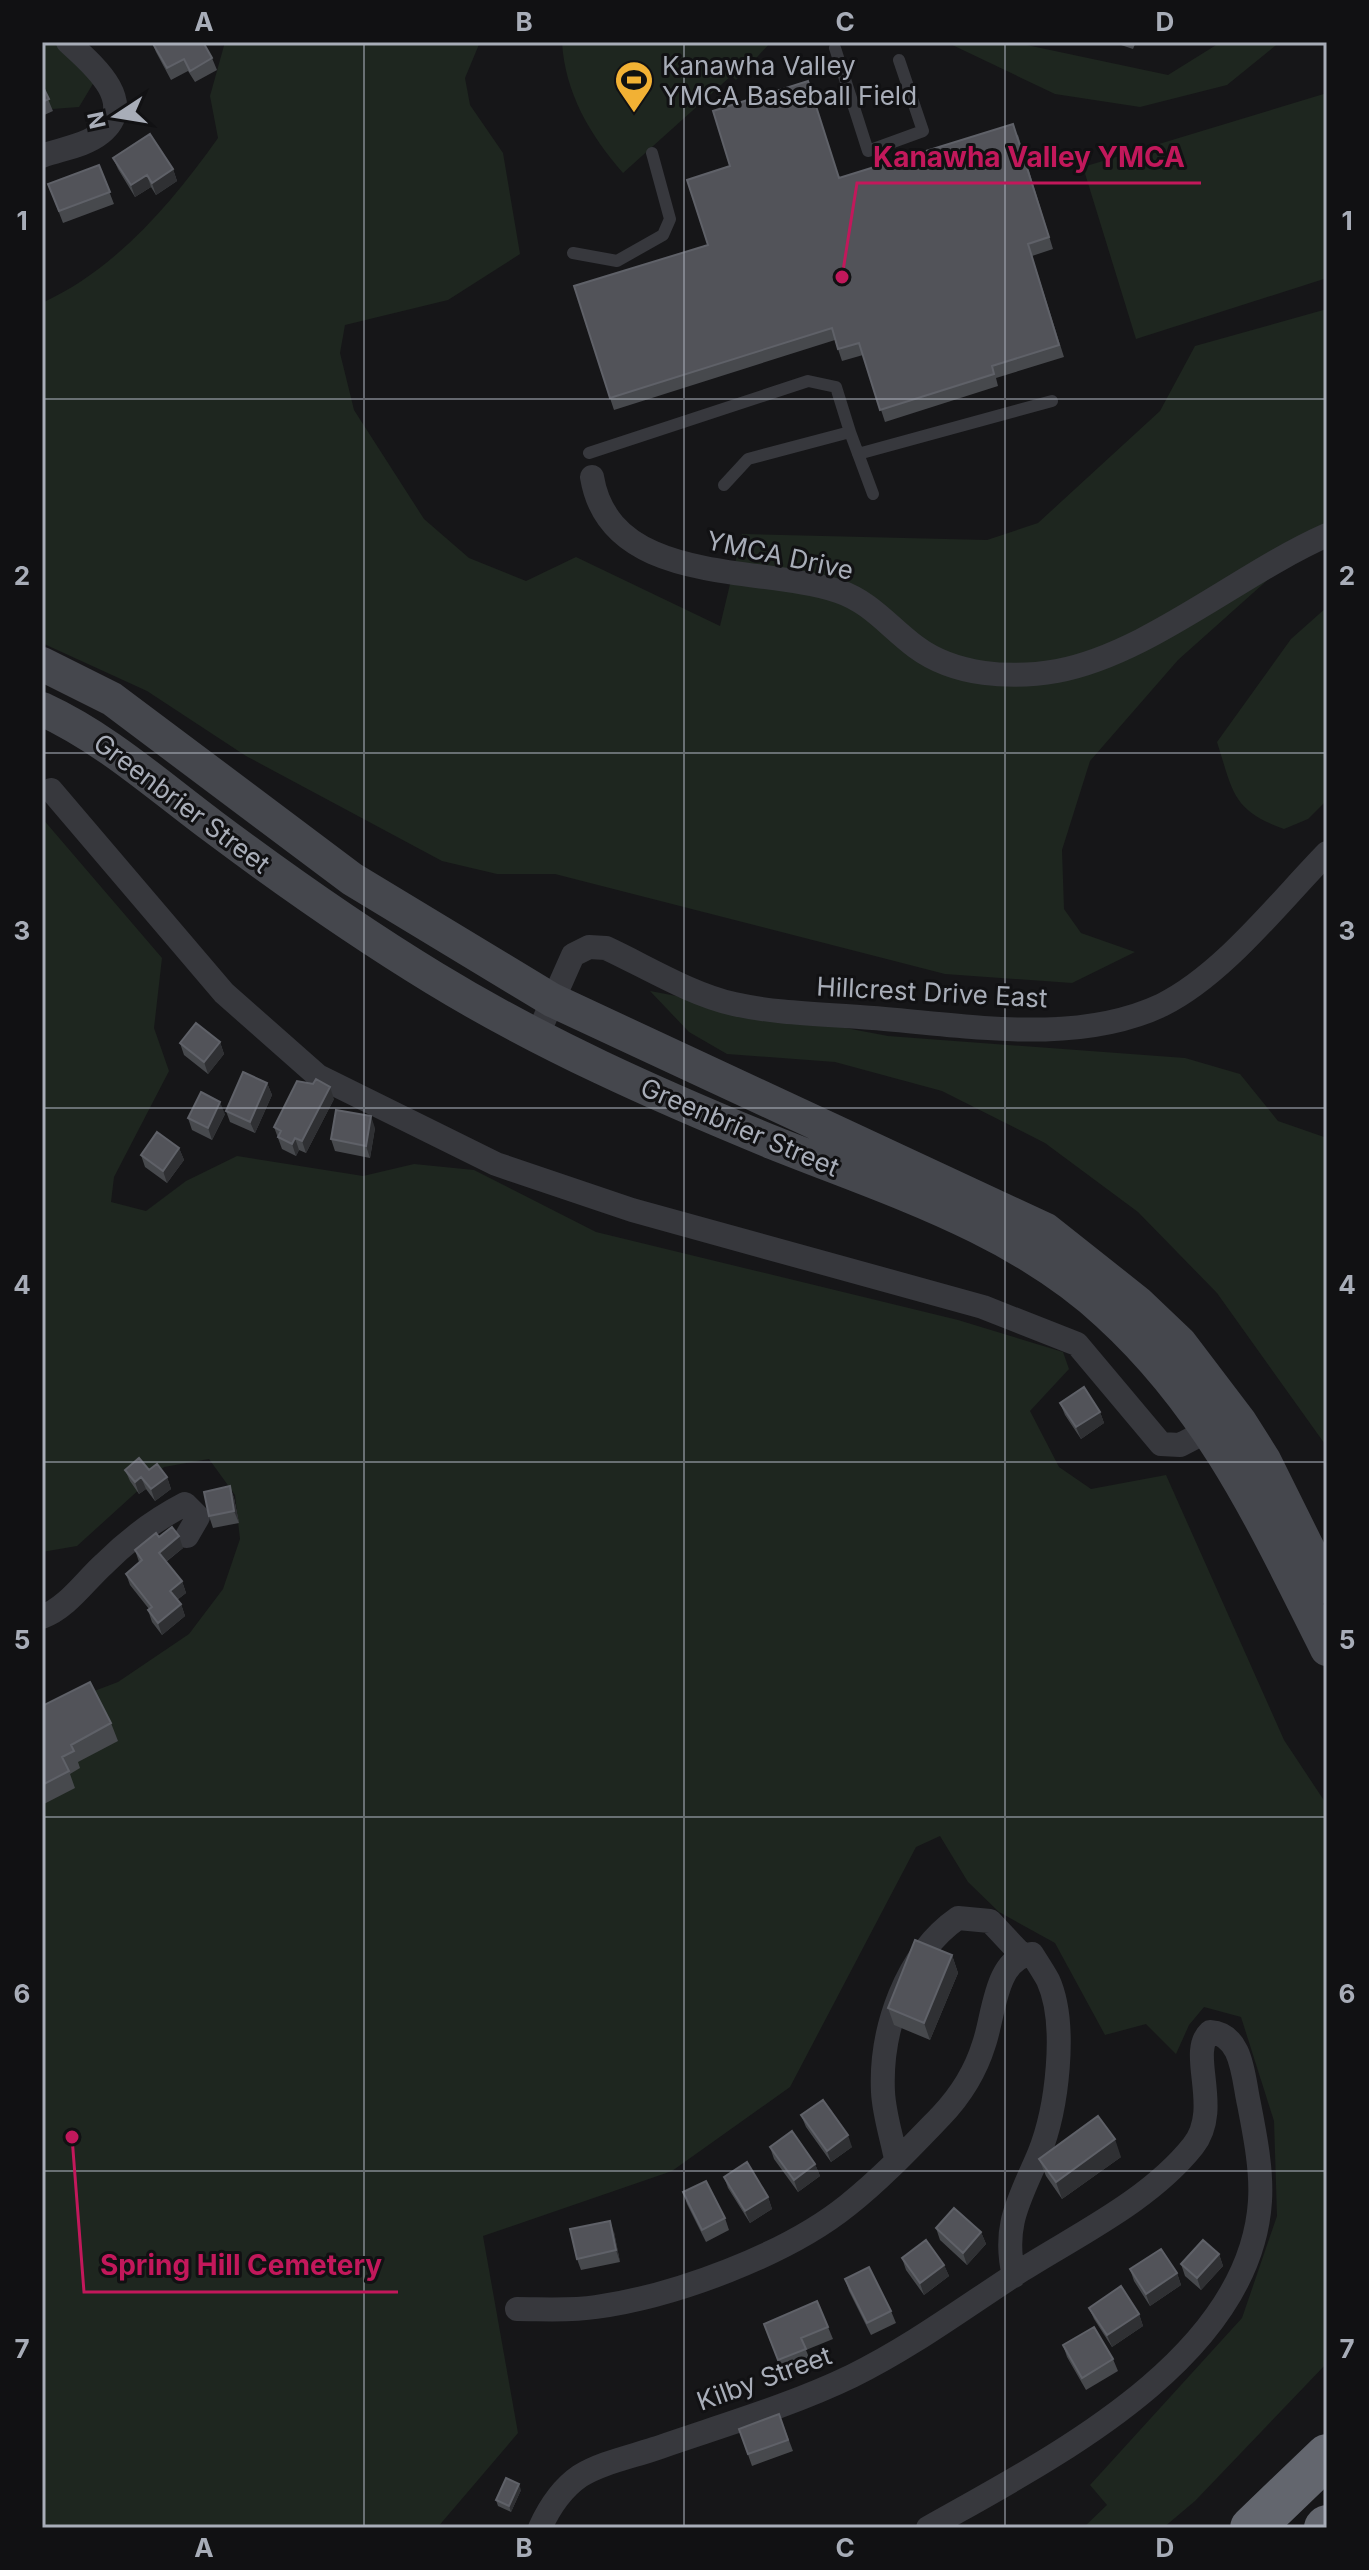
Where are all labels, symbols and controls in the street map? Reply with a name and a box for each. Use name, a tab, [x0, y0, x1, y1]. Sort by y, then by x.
text: A	[194, 6, 214, 37]
text: B	[515, 6, 533, 37]
text: C	[835, 6, 855, 37]
text: D	[1156, 6, 1174, 37]
place label: Kanawha Valley YMCA Baseball Field	[662, 50, 917, 111]
sports icon: Kanawha Valley YMCA Baseball Field	[613, 59, 655, 114]
north arrow	[76, 76, 156, 156]
text: N	[82, 109, 111, 131]
callout: Kanawha Valley YMCA	[857, 131, 1201, 183]
text: Kanawha Valley YMCA	[873, 140, 1185, 174]
text: 1	[16, 205, 28, 236]
text: 1	[1341, 205, 1353, 236]
street label: YMCA Drive	[704, 524, 856, 586]
text: 2	[14, 560, 30, 591]
text: 2	[1339, 560, 1355, 591]
street label: Greenbrier Street	[88, 727, 276, 879]
text: 3	[14, 915, 30, 946]
text: 3	[1339, 915, 1355, 946]
street label: Hillcrest Drive East	[816, 970, 1048, 1014]
street label: Greenbrier Street	[636, 1071, 844, 1183]
text: 4	[13, 1269, 31, 1300]
text: 4	[1338, 1269, 1356, 1300]
text: 5	[14, 1624, 30, 1655]
text: 5	[1339, 1624, 1355, 1655]
text: 6	[14, 1978, 30, 2009]
text: 6	[1339, 1978, 1355, 2009]
callout: Spring Hill Cemetery	[84, 2240, 398, 2292]
text: Spring Hill Cemetery	[100, 2248, 382, 2282]
text: 7	[14, 2333, 30, 2364]
text: 7	[1339, 2333, 1355, 2364]
street label: Kilby Street	[692, 2339, 836, 2417]
text: A	[194, 2532, 214, 2563]
text: B	[515, 2532, 533, 2563]
text: C	[835, 2532, 855, 2563]
text: D	[1156, 2532, 1174, 2563]

